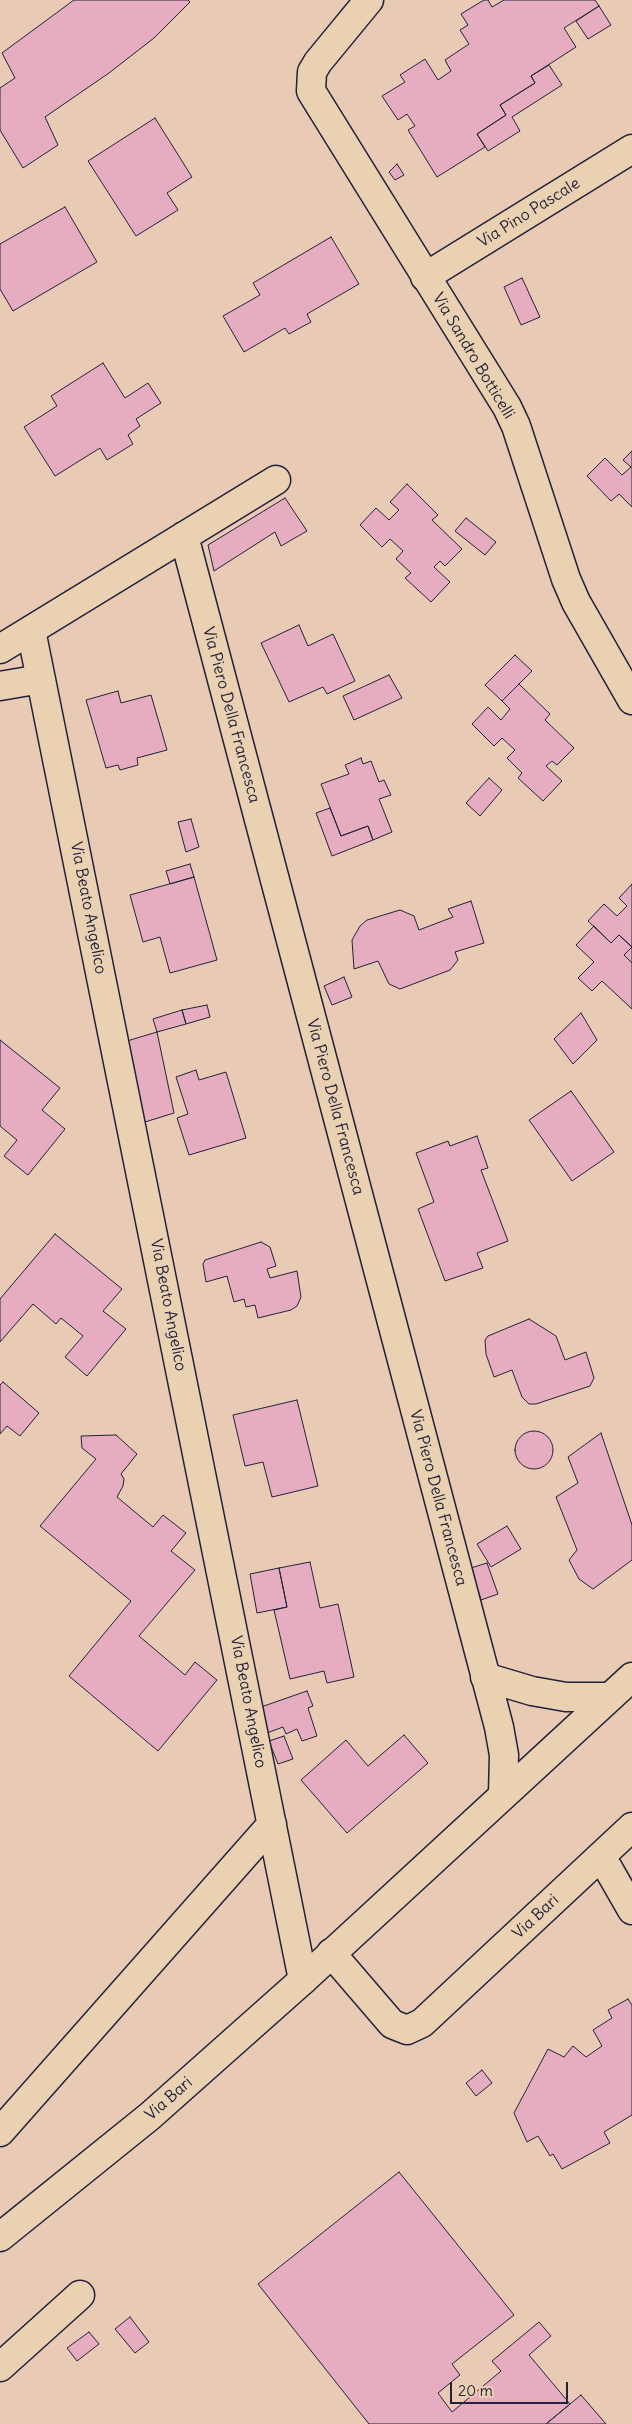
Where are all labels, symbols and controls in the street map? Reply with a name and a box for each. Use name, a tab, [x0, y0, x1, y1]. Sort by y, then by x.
street label: Via Pino Pascale	[474, 174, 584, 252]
street label: Via Sandro Botticelli	[428, 290, 518, 422]
street label: Via Piero Della Francesca	[198, 625, 264, 805]
street label: Via Beato Angelico	[66, 840, 110, 976]
street label: Via Piero Della Francesca	[302, 1017, 368, 1197]
street label: Via Beato Angelico	[146, 1237, 190, 1373]
street label: Via Piero Della Francesca	[405, 1408, 471, 1588]
street label: Via Beato Angelico	[226, 1634, 270, 1770]
street label: Via Bari	[509, 1891, 563, 1943]
street label: Via Bari	[141, 2073, 197, 2125]
scale bar	[452, 2372, 570, 2404]
text: 20 m	[458, 2381, 493, 2400]

